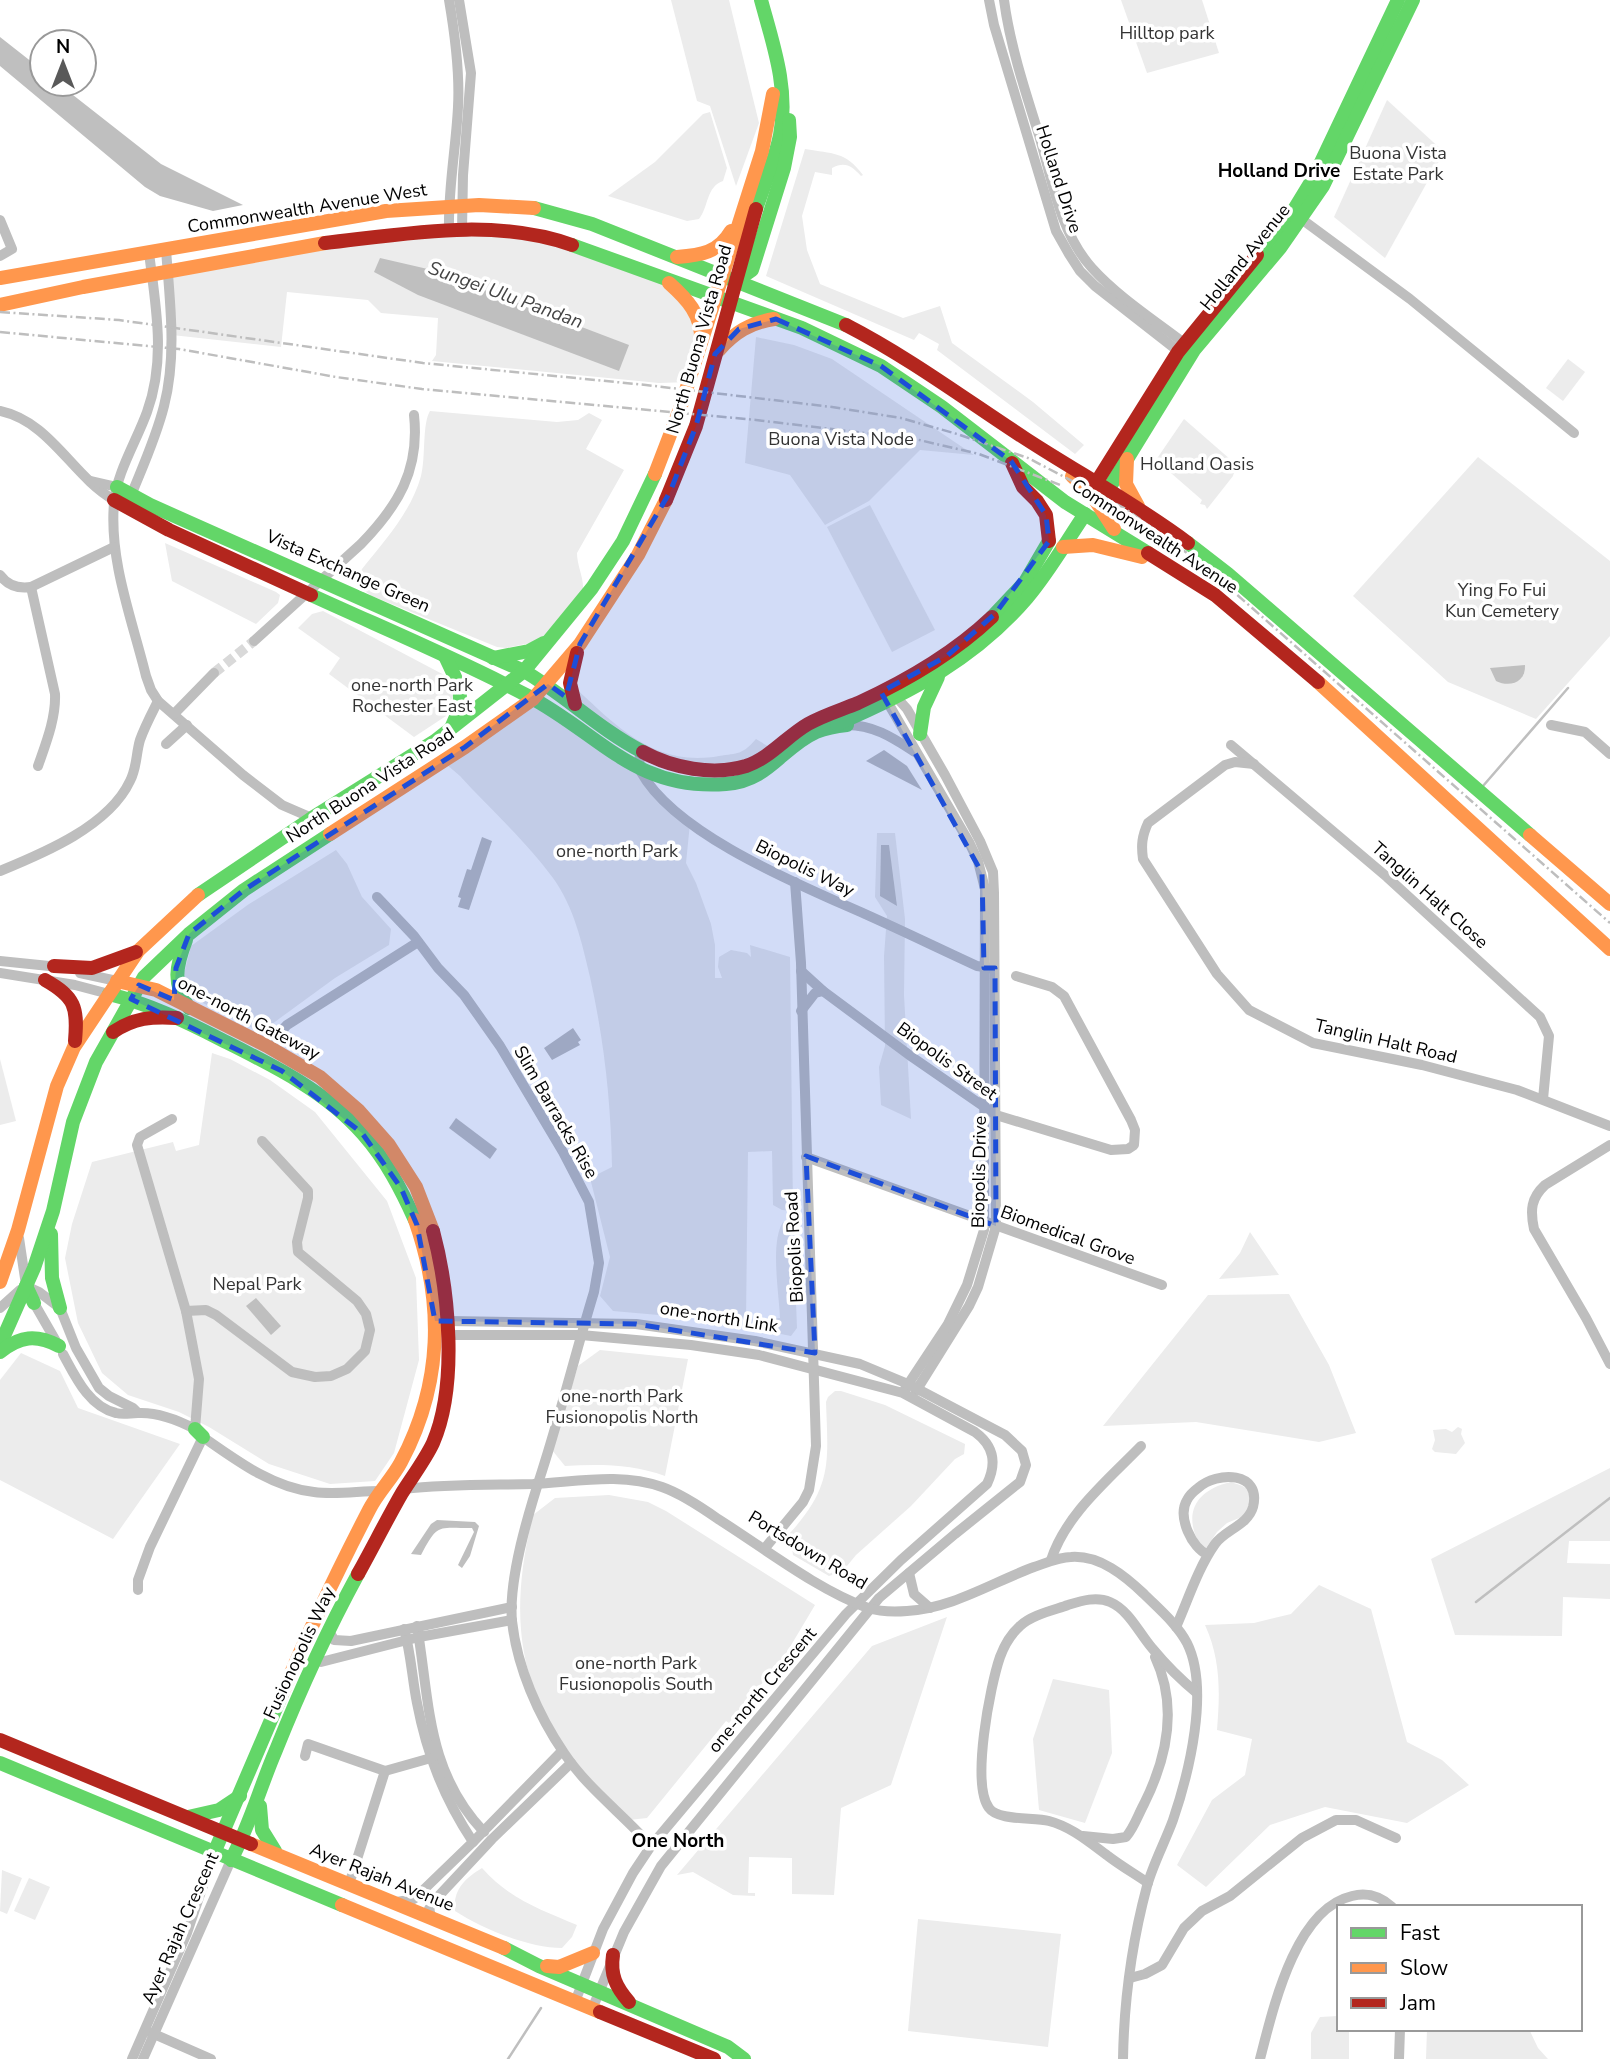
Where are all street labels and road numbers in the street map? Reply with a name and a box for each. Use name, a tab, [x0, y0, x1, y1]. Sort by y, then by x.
street label: Holland Drive	[1030, 122, 1088, 236]
street label: Commonwealth Avenue West	[186, 177, 429, 239]
street label: Holland Avenue	[1195, 199, 1295, 315]
street label: North Buona Vista Road	[661, 242, 737, 436]
street label: Commonwealth Avenue	[1067, 473, 1243, 599]
street label: Vista Exchange Green	[261, 524, 434, 618]
street label: North Buona Vista Road	[281, 722, 459, 848]
street label: Biopolis Way	[752, 834, 859, 903]
street label: Tanglin Halt Close	[1367, 836, 1493, 954]
street label: one-north Gateway	[174, 970, 325, 1066]
street label: Tanglin Halt Road	[1312, 1013, 1460, 1069]
street label: Biopolis Street	[892, 1016, 1003, 1106]
street label: Slim Barracks Rise	[508, 1041, 604, 1183]
street label: Biopolis Drive	[966, 1116, 992, 1228]
street label: Biopolis Road	[779, 1191, 809, 1303]
street label: Biomedical Grove	[997, 1199, 1139, 1271]
street label: one-north Link	[658, 1296, 781, 1338]
street label: Portsdown Road	[744, 1505, 872, 1595]
street label: Fusionopolis Way	[258, 1582, 341, 1723]
street label: one-north Crescent	[702, 1622, 822, 1758]
street label: Ayer Rajah Avenue	[306, 1837, 458, 1917]
street label: Ayer Rajah Crescent	[136, 1848, 225, 2008]

